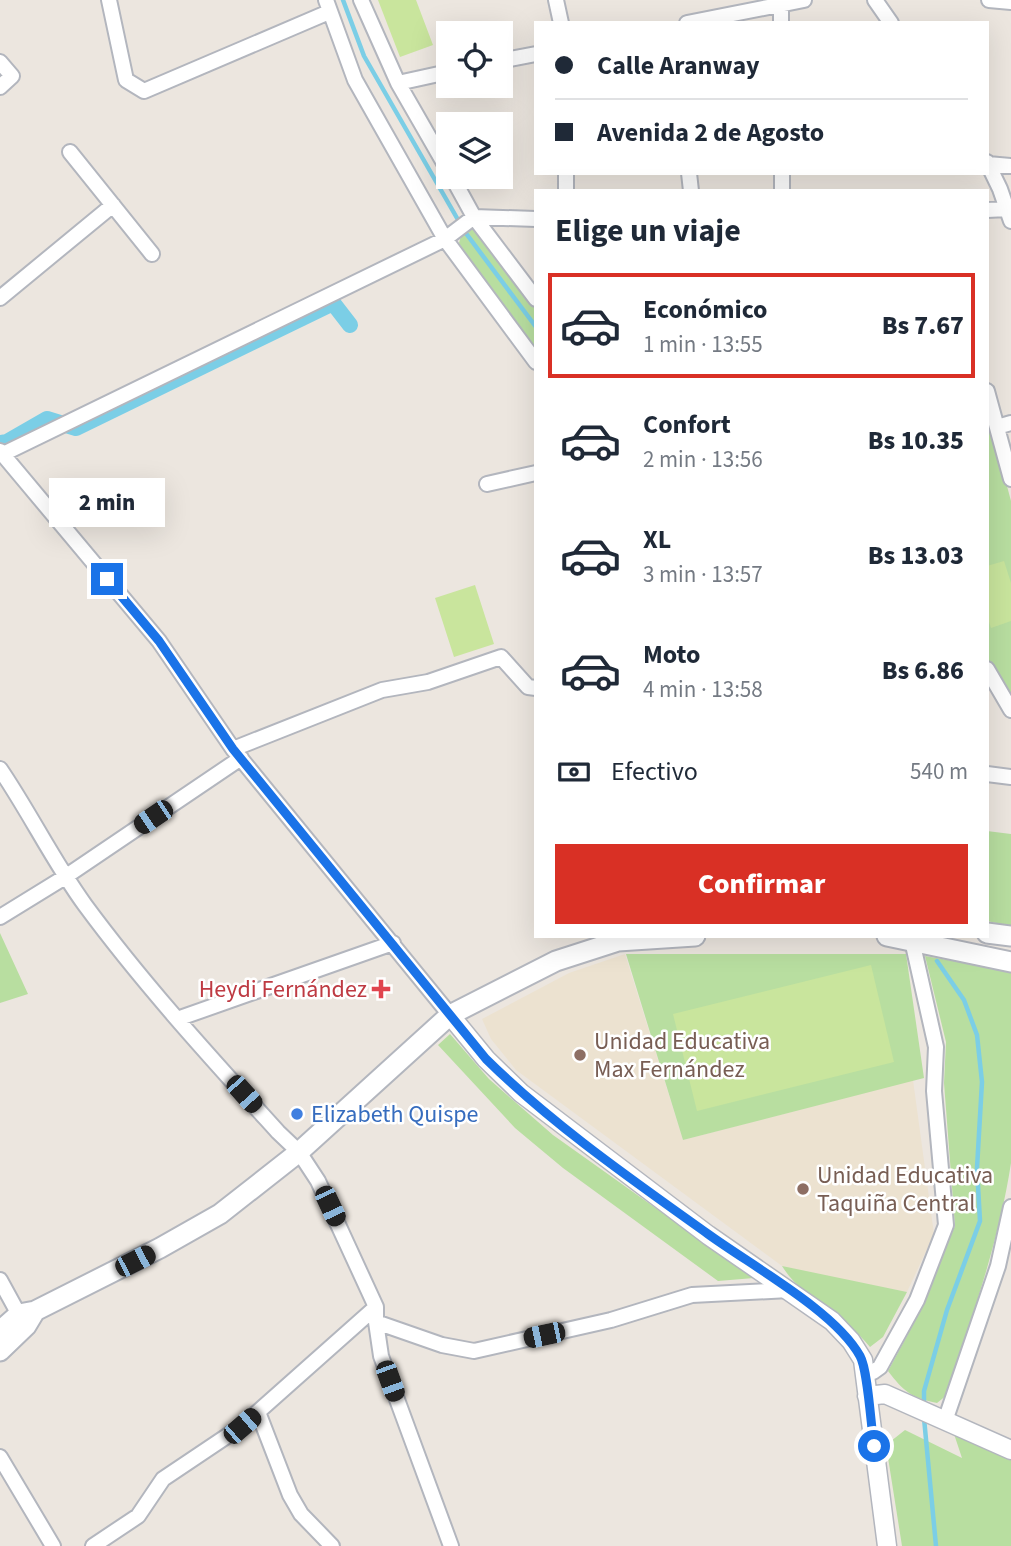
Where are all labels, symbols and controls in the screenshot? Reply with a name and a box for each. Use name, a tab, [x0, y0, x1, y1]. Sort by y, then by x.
map controls	[436, 21, 513, 189]
button: locate	[436, 21, 513, 98]
text: Calle Aranway	[597, 47, 760, 84]
button: layers	[436, 112, 513, 189]
text: Avenida 2 de Agosto	[597, 114, 824, 151]
text: Elige un viaje	[555, 208, 741, 254]
text: Económico	[643, 291, 768, 328]
icon: car	[559, 294, 622, 357]
text: Bs 7.67	[882, 307, 964, 344]
text: 1 min · 13:55	[643, 328, 763, 361]
text: Confort	[643, 406, 731, 443]
icon: car	[559, 409, 622, 472]
text: Bs 10.35	[868, 422, 964, 459]
text: 2 min · 13:56	[643, 443, 763, 476]
callout: 2 min	[49, 477, 165, 526]
text: 2 min	[79, 486, 135, 519]
text: XL	[643, 521, 671, 558]
icon: car	[559, 524, 622, 587]
text: Bs 13.03	[868, 537, 964, 574]
text: 3 min · 13:57	[643, 558, 763, 591]
route end	[91, 563, 123, 595]
text: Moto	[643, 636, 700, 673]
icon: car	[559, 639, 622, 702]
text: Bs 6.86	[882, 652, 964, 689]
text: 4 min · 13:58	[643, 673, 763, 706]
icon: cash	[555, 753, 593, 791]
text: Efectivo	[611, 753, 698, 790]
text: 540 m	[910, 755, 968, 788]
car	[130, 797, 177, 837]
button: Confirmar	[555, 844, 968, 924]
place label: Heydi Fernández	[199, 972, 367, 1007]
marker: Heydi Fernández	[373, 981, 389, 997]
place label: Unidad Educativa Max Fernández	[594, 1024, 770, 1087]
marker: Unidad Educativa Max Fernández	[572, 1047, 588, 1063]
car	[223, 1071, 266, 1117]
place label: Elizabeth Quispe	[311, 1097, 479, 1132]
marker: Elizabeth Quispe	[289, 1106, 305, 1122]
place label: Unidad Educativa Taquiña Central	[817, 1158, 993, 1221]
marker: Unidad Educativa Taquiña Central	[795, 1181, 811, 1197]
car	[312, 1183, 349, 1229]
car	[112, 1242, 159, 1280]
car	[522, 1320, 567, 1350]
car	[373, 1358, 408, 1404]
car	[220, 1404, 265, 1448]
route start	[858, 1430, 890, 1462]

